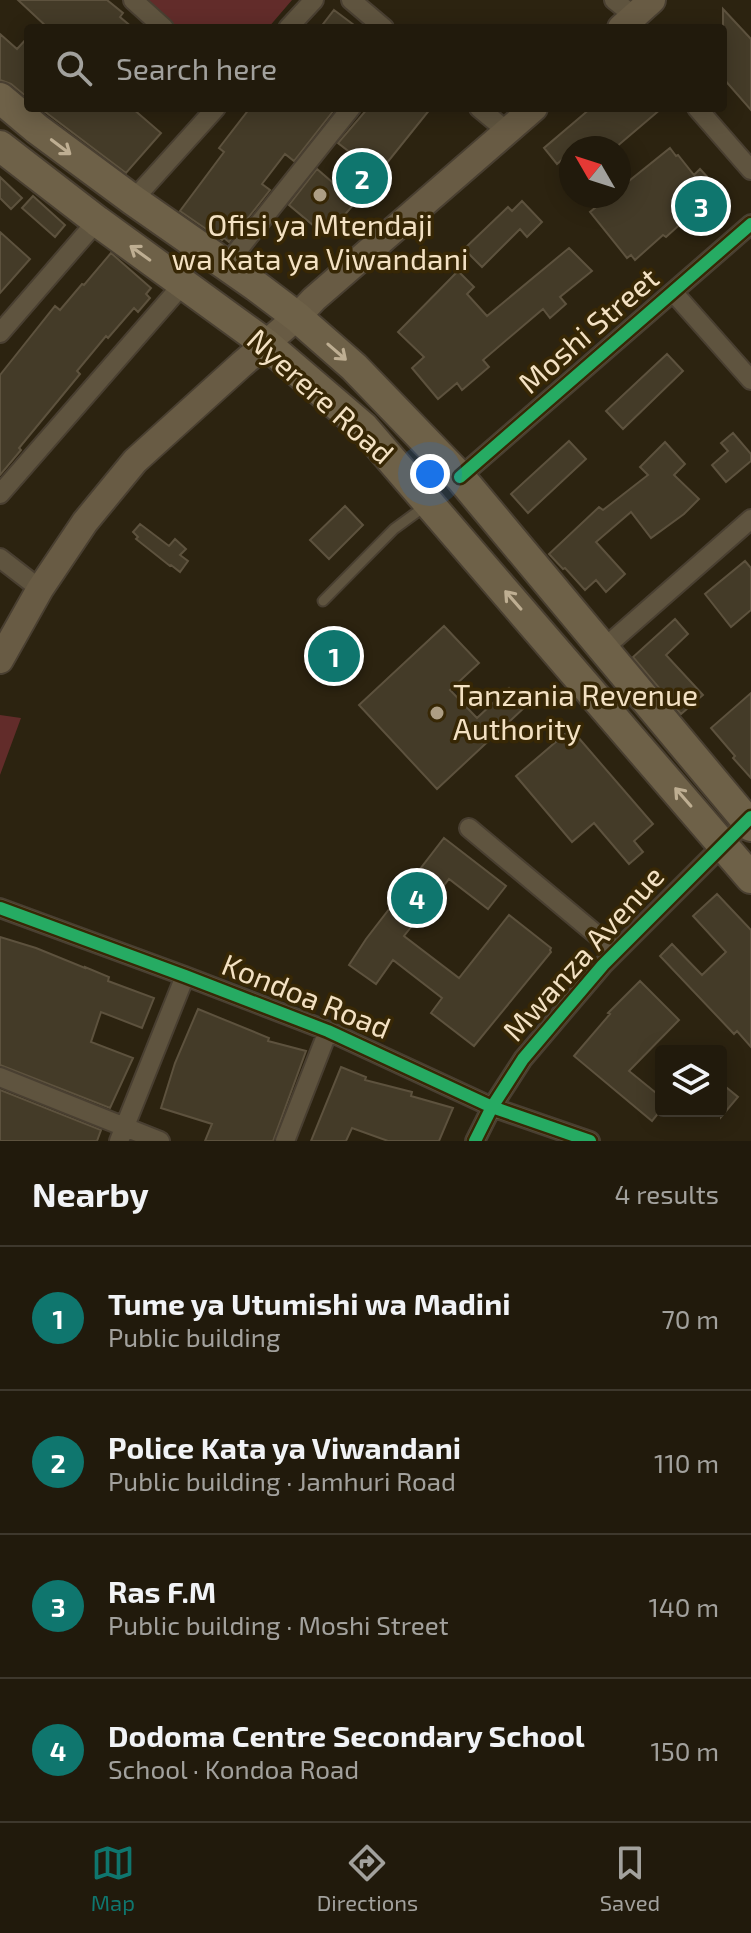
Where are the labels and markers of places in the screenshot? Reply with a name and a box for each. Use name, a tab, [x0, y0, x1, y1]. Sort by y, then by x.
pin: 2	[336, 148, 388, 208]
pin: 3	[675, 176, 727, 236]
marker: Ofisi ya Mtendaji wa Kata ya Viwandani	[311, 186, 329, 204]
place label: Ofisi ya Mtendaji wa Kata ya Viwandani	[172, 206, 468, 276]
pin: 1	[308, 626, 360, 686]
place label: Tanzania Revenue Authority	[453, 676, 698, 746]
marker: Tanzania Revenue Authority	[428, 704, 446, 722]
pin: 4	[391, 868, 443, 928]

